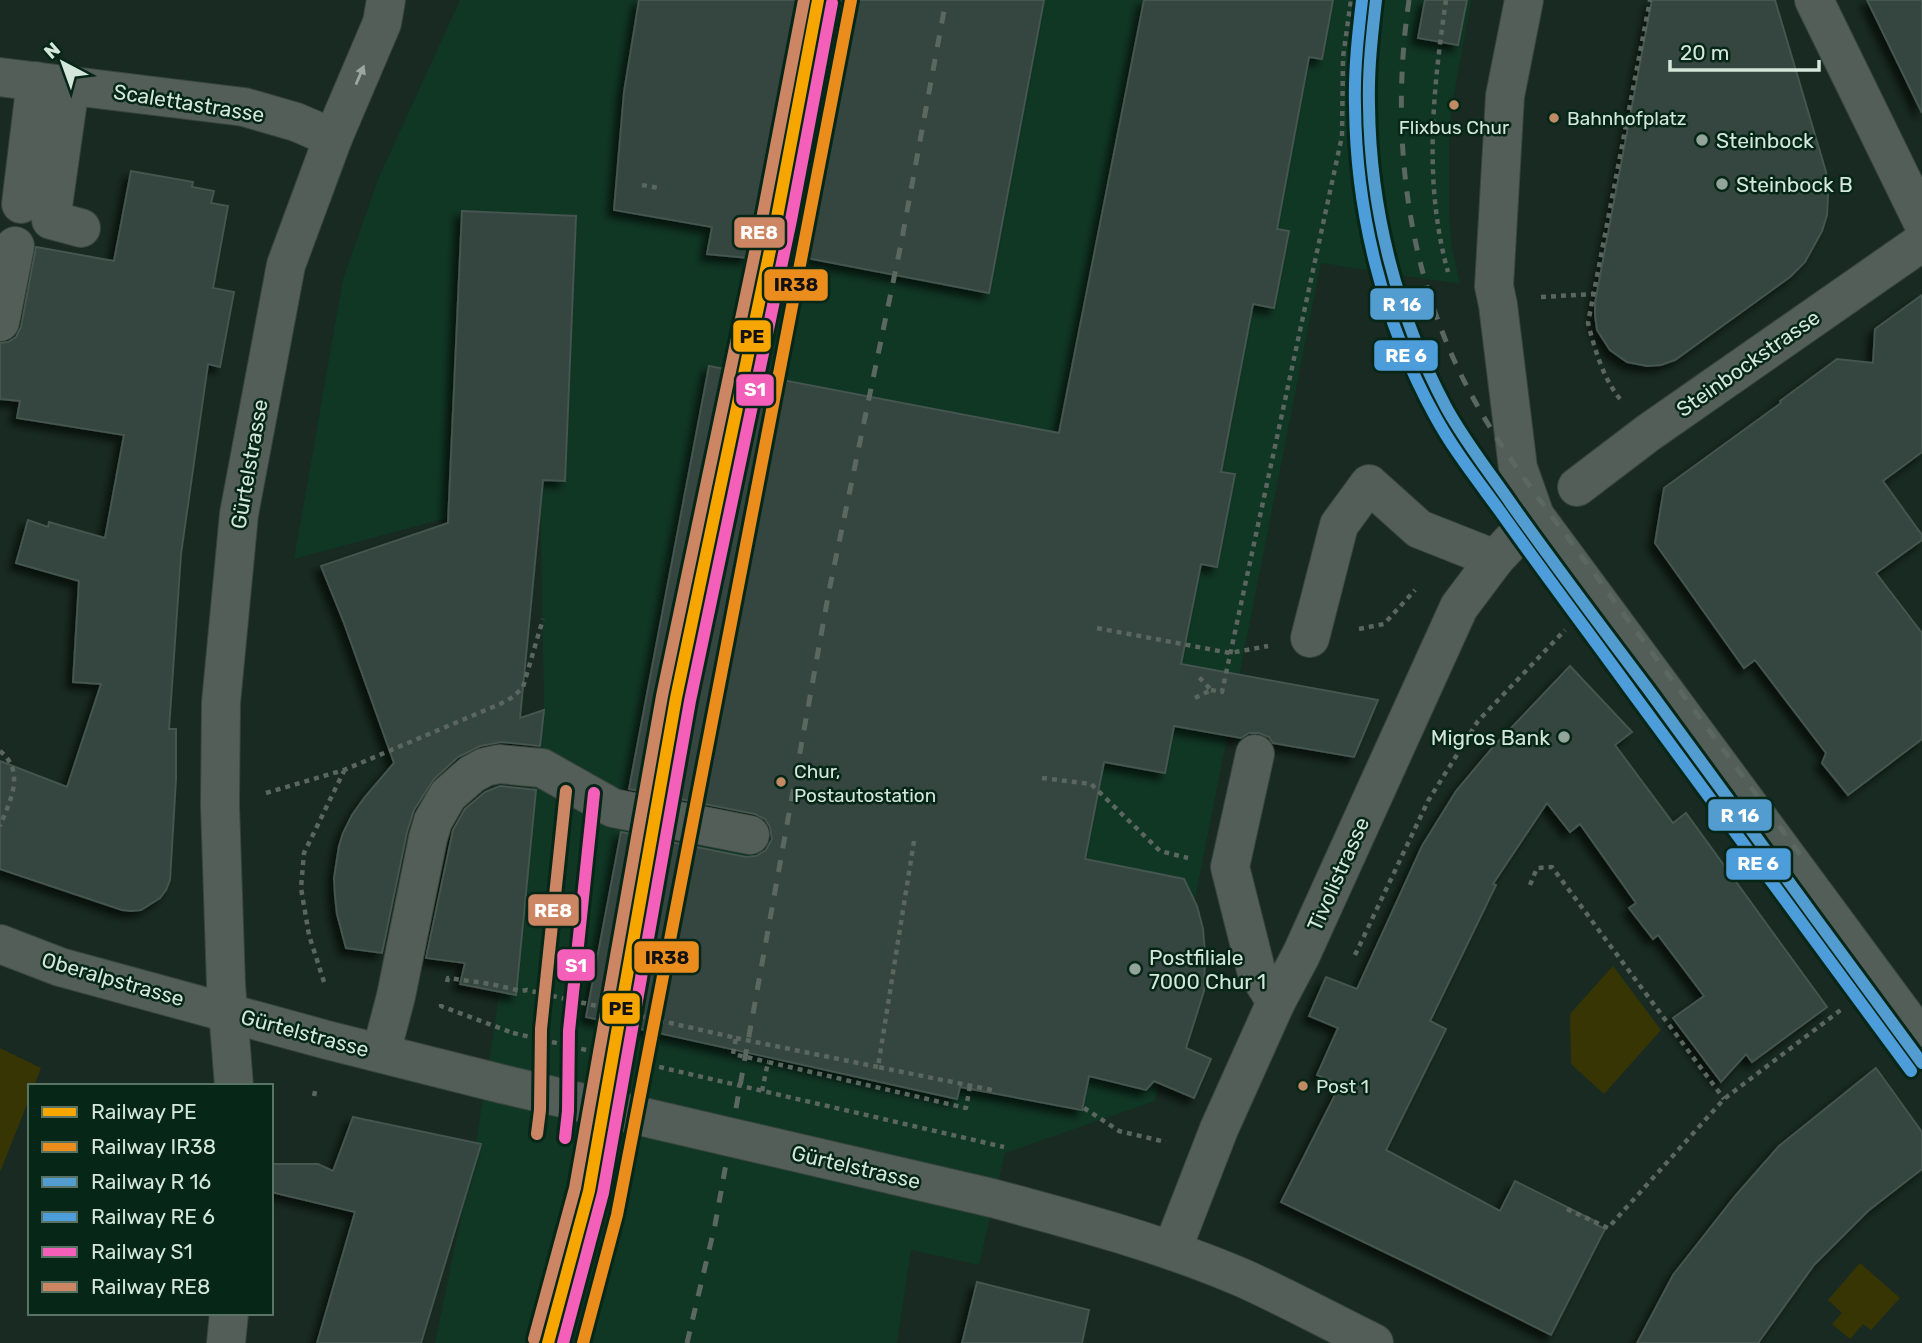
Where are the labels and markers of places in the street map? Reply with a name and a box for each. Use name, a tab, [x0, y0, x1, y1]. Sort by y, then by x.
marker: Flixbus Chur	[1447, 98, 1461, 112]
place label: Bahnhofplatz	[1567, 107, 1686, 130]
marker: Bahnhofplatz	[1547, 111, 1561, 125]
place label: Flixbus Chur	[1399, 116, 1510, 139]
place label: Steinbock	[1716, 128, 1814, 153]
marker: Steinbock	[1694, 132, 1710, 148]
place label: Steinbock B	[1736, 172, 1853, 197]
marker: Steinbock B	[1714, 176, 1730, 192]
place label: Migros Bank	[1431, 725, 1550, 750]
marker: Migros Bank	[1556, 729, 1572, 745]
place label: Chur, Postautostation	[794, 760, 936, 807]
marker: Chur, Postautostation	[774, 775, 788, 789]
place label: Postfiliale 7000 Chur 1	[1149, 945, 1266, 994]
marker: Postfiliale 7000 Chur 1	[1127, 961, 1143, 977]
place label: Post 1	[1316, 1075, 1369, 1098]
marker: Post 1	[1296, 1079, 1310, 1093]

